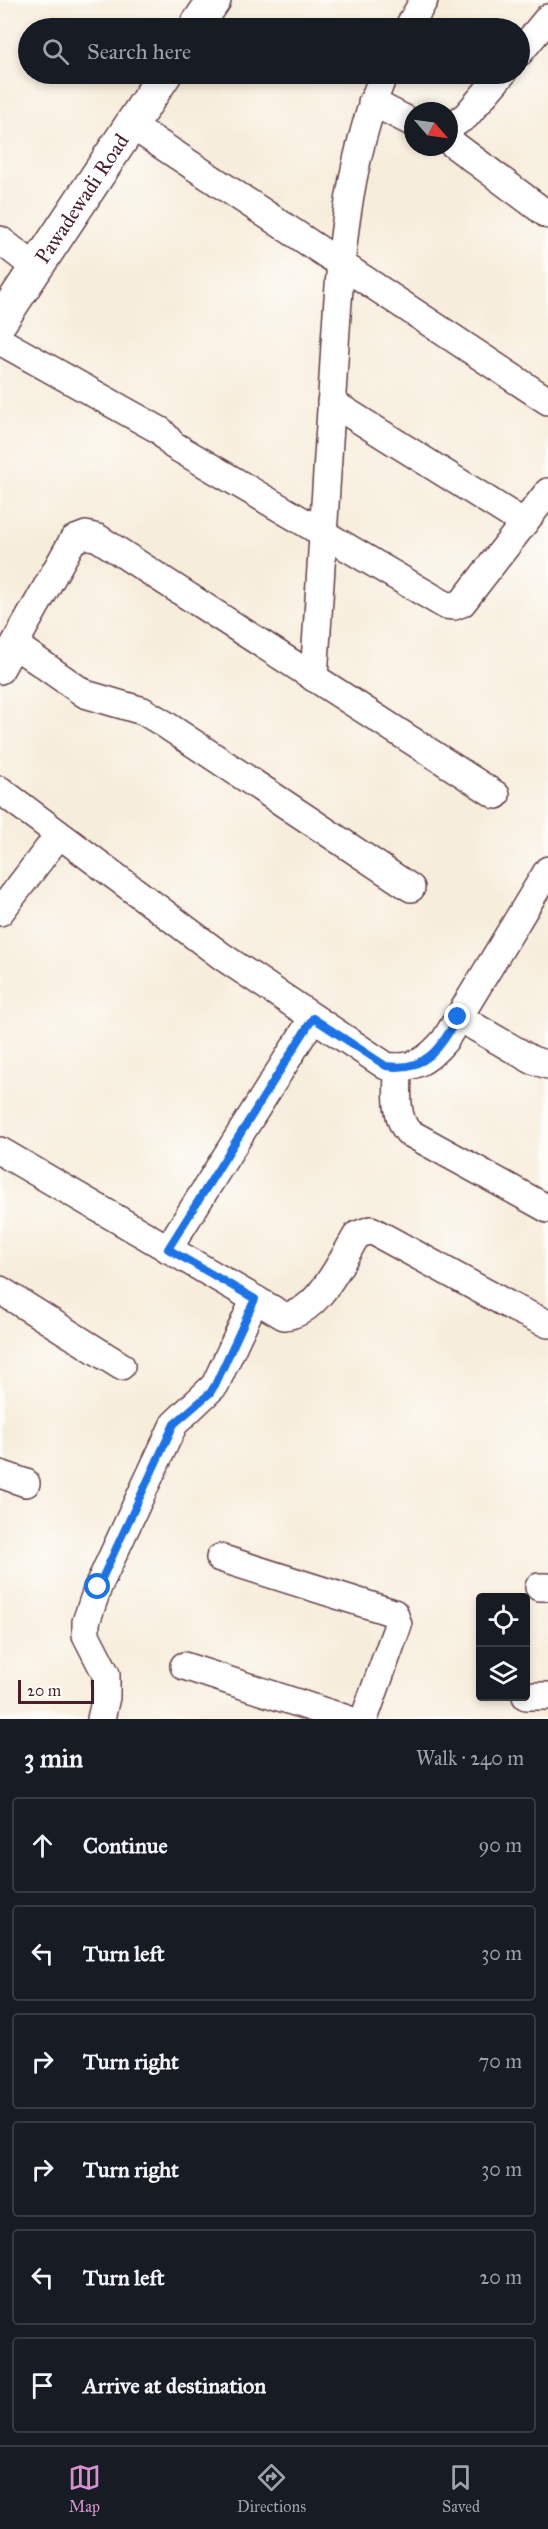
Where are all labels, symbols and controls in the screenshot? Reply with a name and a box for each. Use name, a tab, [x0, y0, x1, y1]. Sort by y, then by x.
search box	[18, 18, 530, 84]
icon: search	[39, 35, 72, 68]
text: Search here	[87, 38, 191, 65]
north arrow	[404, 102, 458, 156]
street label: Pawadewadi Road	[29, 129, 135, 269]
route end	[444, 1003, 470, 1029]
route start	[84, 1573, 110, 1599]
map controls	[476, 1593, 530, 1701]
button: locate	[476, 1593, 530, 1647]
button: layers	[476, 1647, 530, 1701]
scale bar	[18, 1677, 94, 1704]
text: 20 m	[27, 1681, 61, 1700]
text: 3 min	[24, 1742, 83, 1774]
text: Walk · 240 m	[416, 1746, 524, 1770]
icon: ahead	[26, 1829, 59, 1862]
text: Continue	[83, 1832, 168, 1859]
text: 90 m	[479, 1833, 522, 1857]
icon: left	[26, 1937, 59, 1970]
text: Turn left	[83, 1940, 165, 1967]
text: 30 m	[481, 1941, 522, 1965]
icon: right	[26, 2045, 59, 2078]
text: Turn right	[83, 2048, 179, 2075]
text: 70 m	[479, 2049, 522, 2073]
icon: right	[26, 2153, 59, 2186]
text: Turn right	[83, 2156, 179, 2183]
text: 30 m	[481, 2157, 522, 2181]
icon: left	[26, 2261, 59, 2294]
text: Turn left	[83, 2264, 165, 2291]
text: 20 m	[479, 2265, 522, 2289]
icon: arrive	[26, 2369, 59, 2402]
text: Arrive at destination	[83, 2372, 266, 2399]
tab: Map	[68, 2461, 101, 2516]
tab: Directions	[237, 2461, 306, 2516]
tab: Saved	[442, 2461, 480, 2516]

